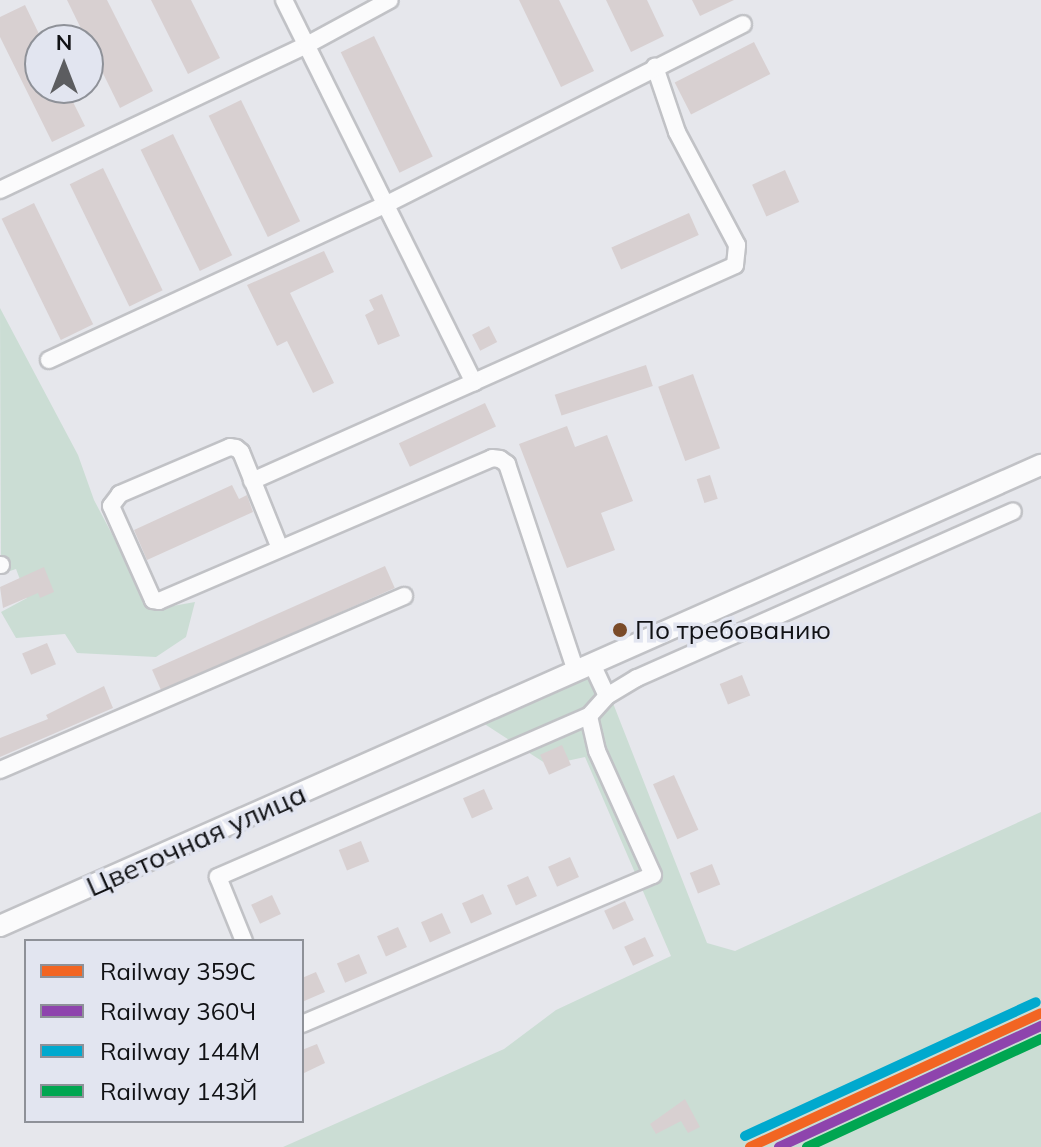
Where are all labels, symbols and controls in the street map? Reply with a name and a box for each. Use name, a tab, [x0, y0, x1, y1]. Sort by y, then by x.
north arrow	[24, 24, 104, 104]
text: N	[56, 28, 72, 56]
place label: По требованию	[635, 614, 831, 646]
marker: По требованию	[612, 622, 628, 638]
street label: Цветочная улица	[81, 777, 311, 903]
legend	[24, 939, 304, 1123]
text: Railway 359С	[100, 956, 256, 986]
text: Railway 360Ч	[100, 996, 256, 1026]
text: Railway 144М	[100, 1036, 260, 1066]
text: Railway 143Й	[100, 1076, 257, 1106]

